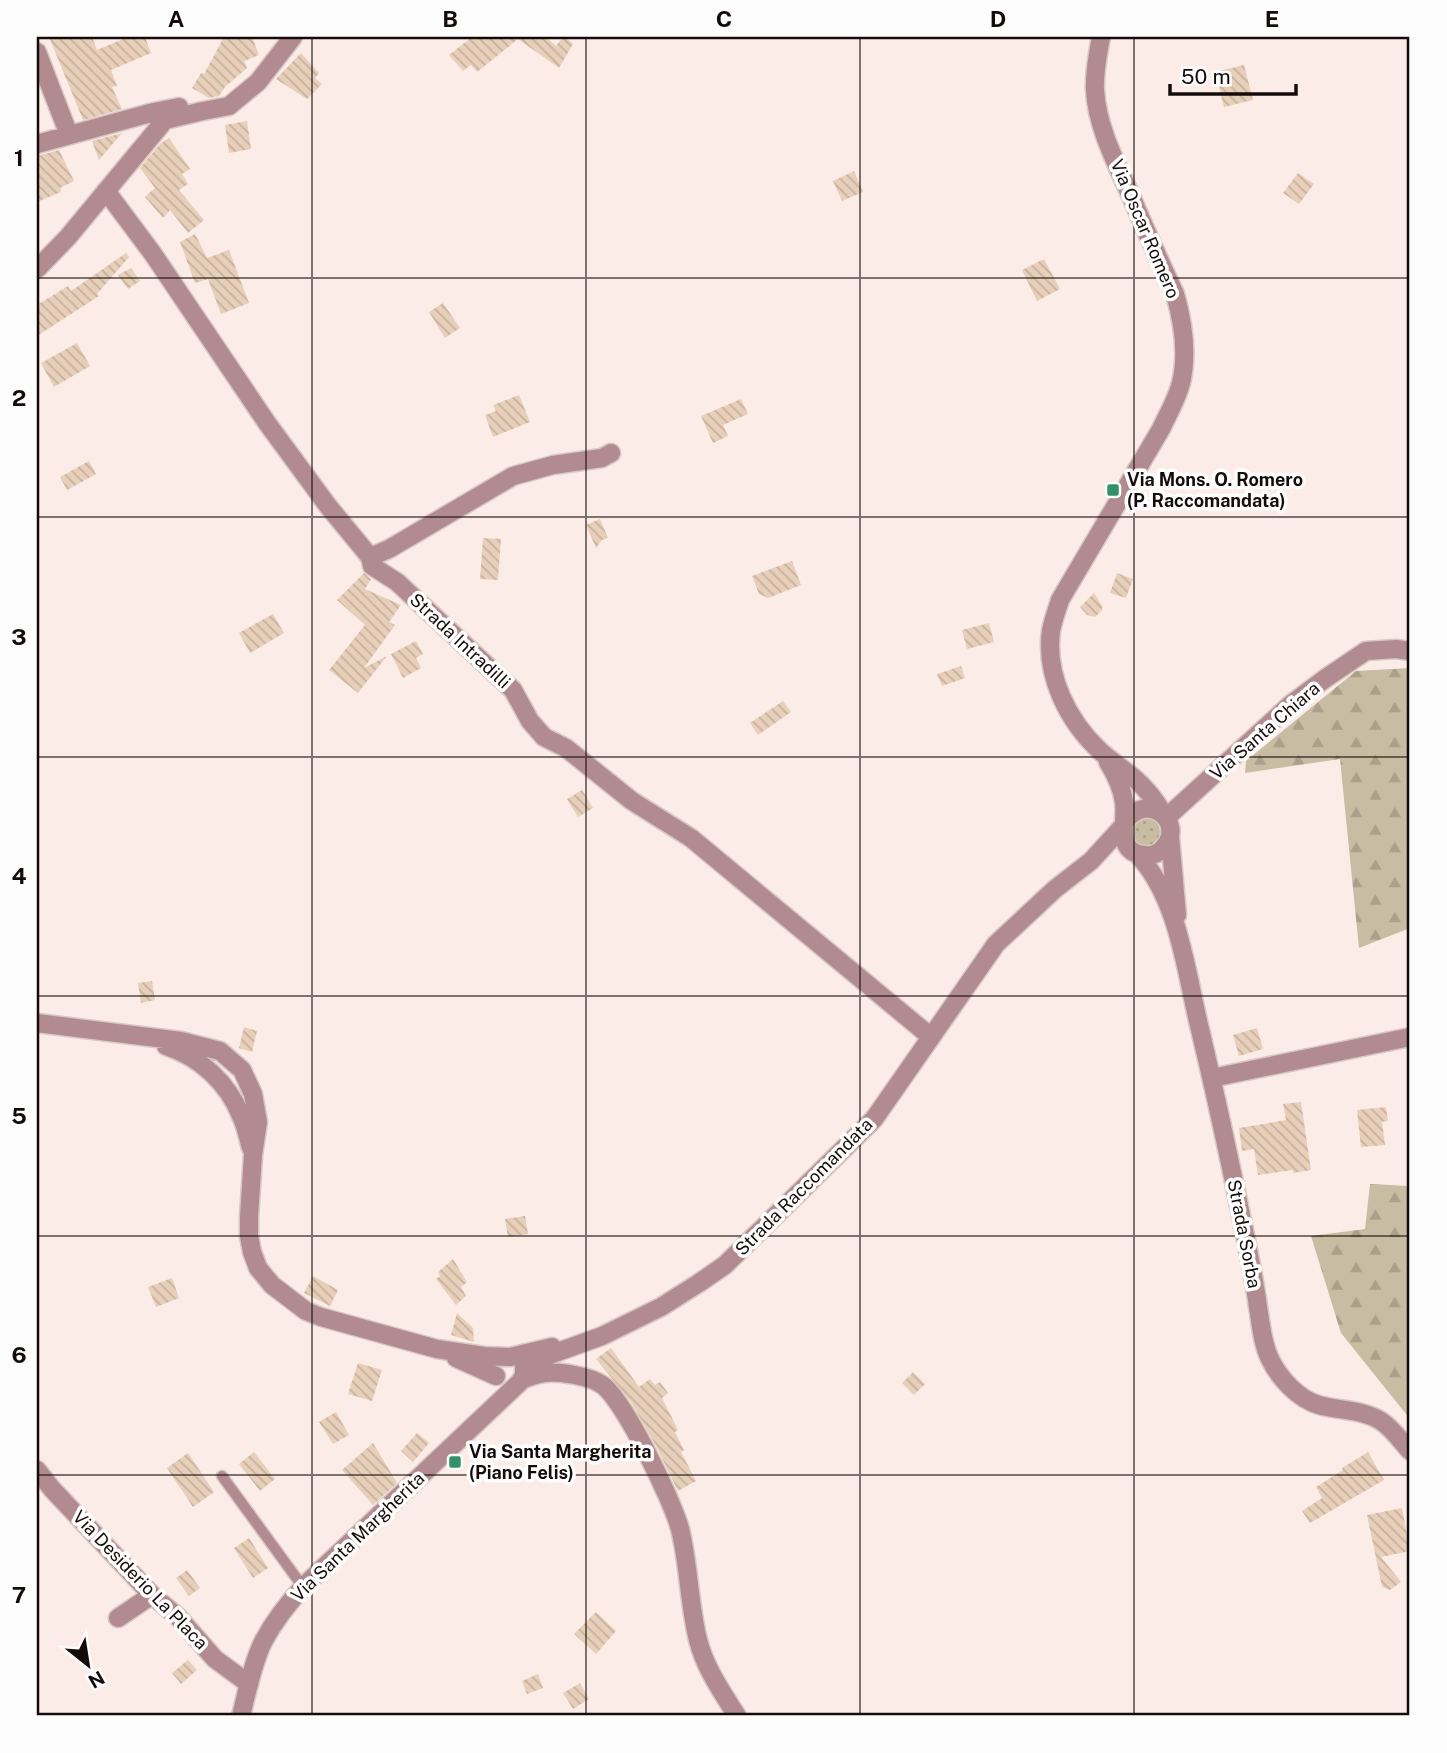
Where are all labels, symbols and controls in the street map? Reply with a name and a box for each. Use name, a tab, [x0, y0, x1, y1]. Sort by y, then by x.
text: A	[168, 5, 185, 32]
text: B	[442, 5, 458, 32]
text: C	[716, 5, 732, 32]
text: D	[990, 5, 1006, 32]
text: E	[1265, 5, 1279, 32]
scale bar	[1170, 52, 1296, 96]
text: 50 m	[1181, 64, 1231, 89]
text: 1	[14, 144, 24, 171]
street label: Via Oscar Romero	[1107, 156, 1184, 302]
text: 2	[12, 384, 26, 411]
place label: Via Mons. O. Romero (P. Raccomandata)	[1127, 469, 1303, 511]
marker: Via Mons. O. Romero (P. Raccomandata)	[1105, 482, 1121, 498]
street label: Strada Intradilli	[406, 589, 515, 693]
text: 3	[11, 623, 27, 650]
street label: Via Santa Chiara	[1206, 677, 1324, 784]
text: 4	[11, 862, 27, 889]
text: 5	[11, 1102, 27, 1129]
street label: Strada Raccomandata	[731, 1114, 877, 1260]
street label: Strada Sorba	[1224, 1178, 1265, 1290]
text: 6	[11, 1341, 27, 1368]
place label: Via Santa Margherita (Piano Felis)	[469, 1441, 652, 1483]
marker: Via Santa Margherita (Piano Felis)	[447, 1454, 463, 1470]
street label: Via Santa Margherita	[287, 1468, 429, 1606]
street label: Via Desiderio La Placa	[69, 1506, 212, 1653]
text: 7	[12, 1581, 26, 1608]
north arrow	[52, 1630, 122, 1700]
text: N	[85, 1666, 108, 1693]

